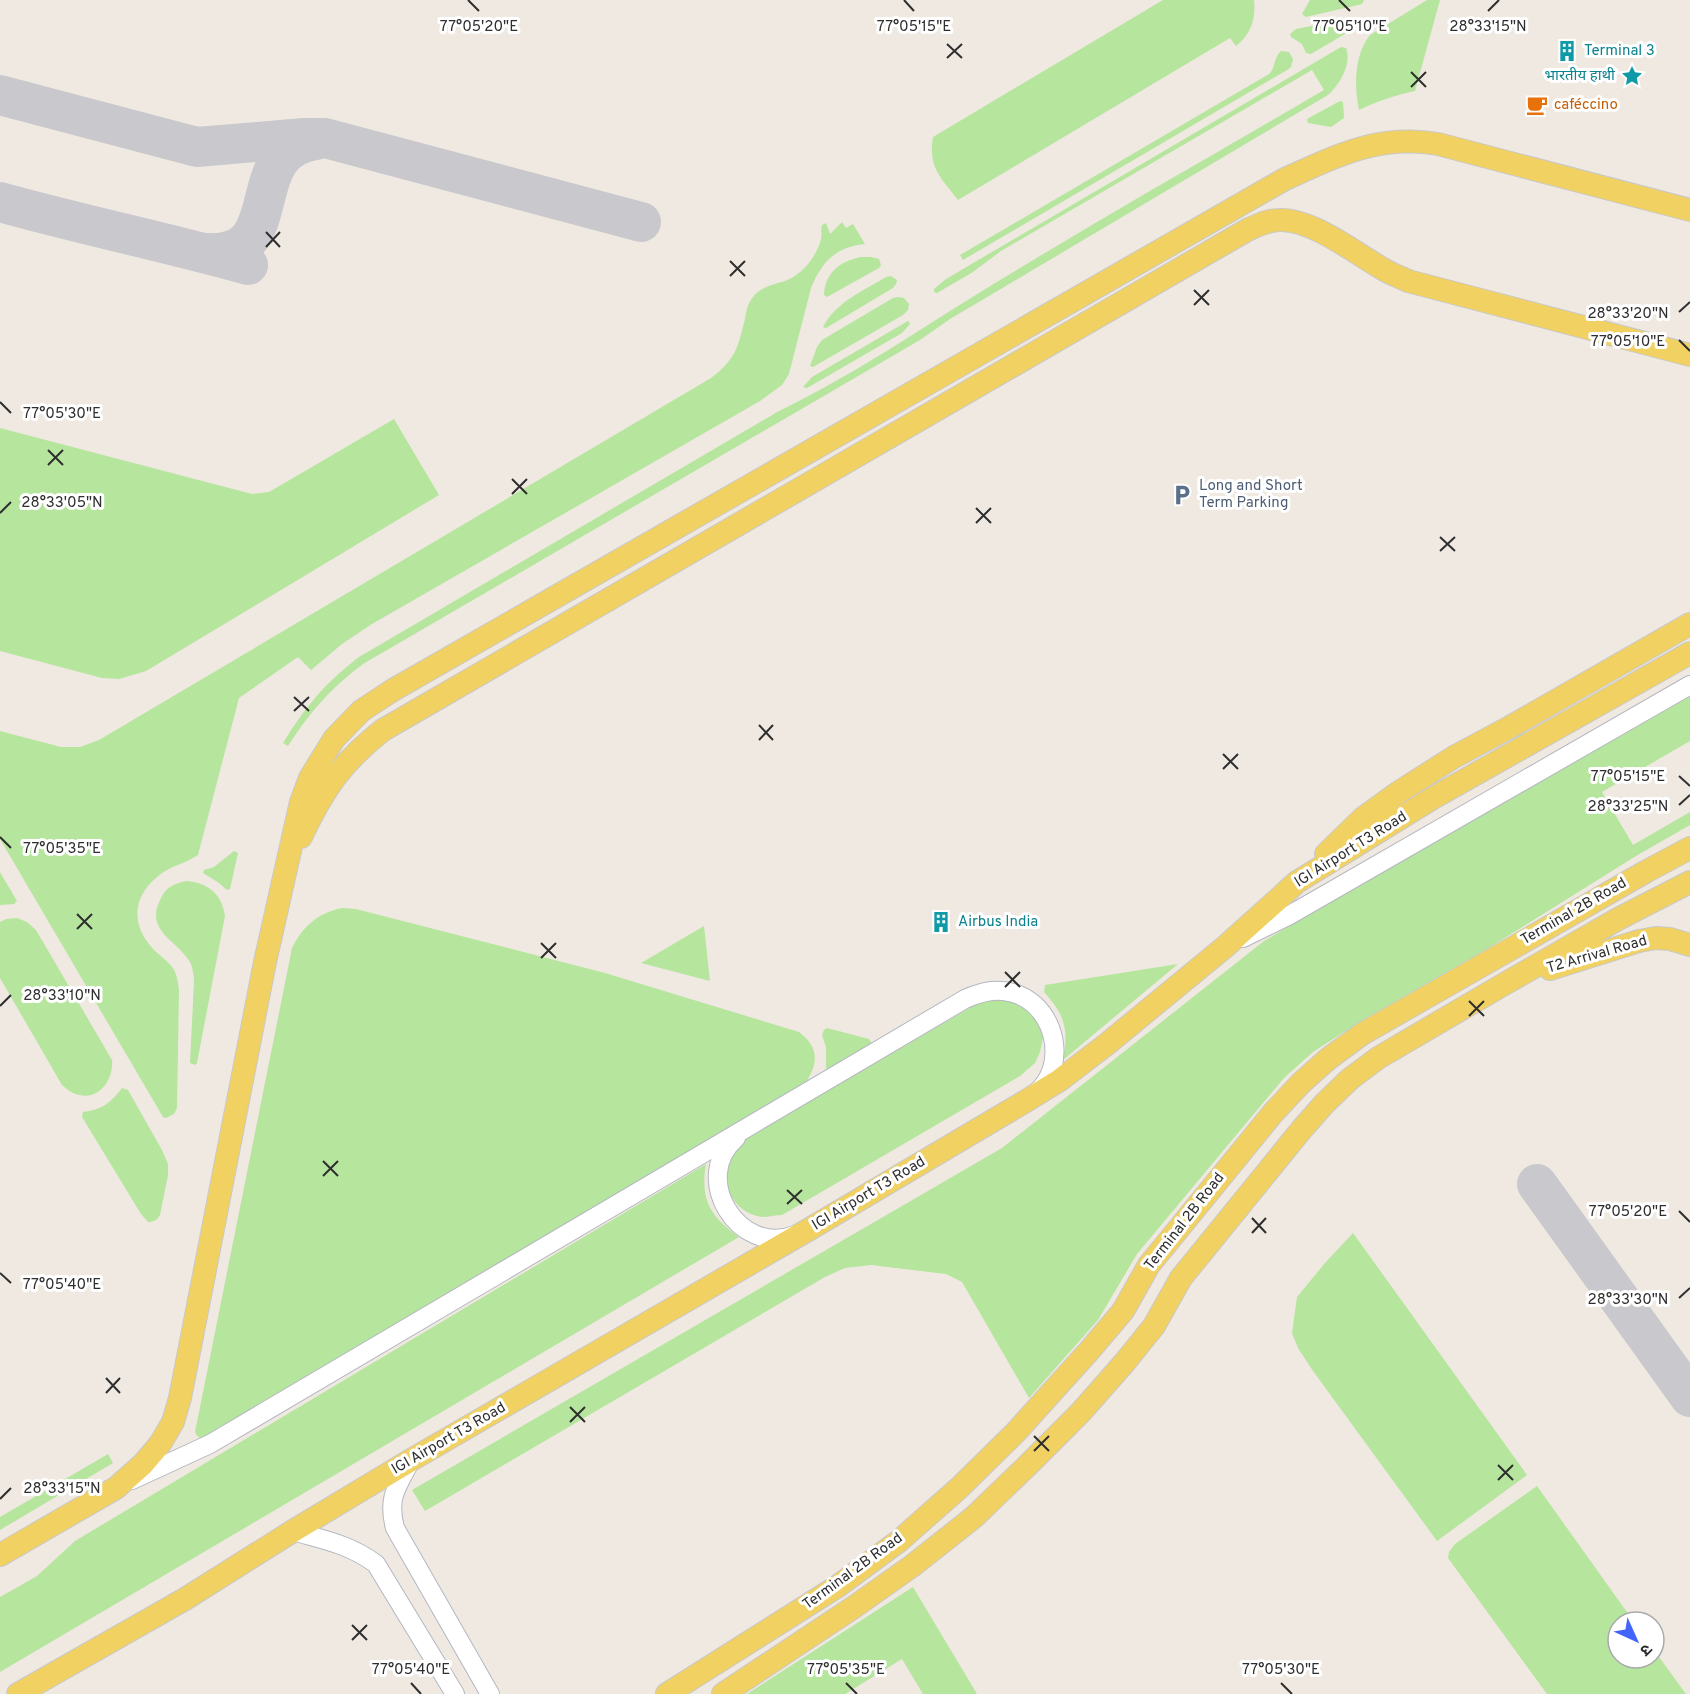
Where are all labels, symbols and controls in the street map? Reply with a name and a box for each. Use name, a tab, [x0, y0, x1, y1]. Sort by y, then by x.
text: 77°05'20"E	[440, 18, 518, 37]
text: 77°05'15"E	[877, 18, 951, 37]
text: 77°05'10"E	[1313, 18, 1387, 37]
text: 28°33'15"N	[1449, 18, 1527, 37]
building icon: Terminal 3	[1555, 39, 1579, 63]
place label: Terminal 3	[1584, 42, 1655, 61]
place icon: भारतीय हाथी	[1620, 64, 1644, 88]
place label: भारतीय हाथी	[1544, 67, 1616, 86]
cafe icon: caféccino	[1525, 93, 1549, 117]
place label: caféccino	[1554, 96, 1618, 115]
text: 28°33'20"N	[1587, 305, 1669, 324]
text: 77°05'10"E	[1591, 333, 1665, 352]
text: 77°05'30"E	[23, 405, 101, 424]
place label: Long and Short Term Parking	[1199, 477, 1303, 513]
parking icon: Long and Short Term Parking	[1170, 483, 1194, 507]
text: 28°33'05"N	[21, 494, 103, 513]
text: 77°05'15"E	[1591, 768, 1665, 787]
text: 28°33'25"N	[1588, 798, 1668, 817]
street label: IGI Airport T3 Road	[1291, 808, 1411, 892]
text: 77°05'35"E	[23, 840, 101, 859]
street label: Terminal 2B Road	[1518, 874, 1630, 950]
building icon: Airbus India	[929, 910, 953, 934]
place label: Airbus India	[958, 913, 1038, 932]
street label: T2 Arrival Road	[1545, 932, 1649, 978]
text: 28°33'10"N	[23, 987, 101, 1006]
street label: IGI Airport T3 Road	[809, 1153, 929, 1235]
street label: Terminal 2B Road	[1141, 1169, 1229, 1275]
text: 77°05'20"E	[1589, 1203, 1667, 1222]
text: 77°05'40"E	[23, 1276, 101, 1295]
text: 28°33'30"N	[1588, 1291, 1668, 1310]
street label: IGI Airport T3 Road	[388, 1399, 510, 1479]
text: 28°33'15"N	[23, 1480, 101, 1499]
street label: Terminal 2B Road	[799, 1529, 907, 1615]
north arrow	[1606, 1610, 1666, 1670]
text: उ	[1634, 1639, 1656, 1660]
text: 77°05'40"E	[372, 1661, 450, 1680]
text: 77°05'35"E	[807, 1661, 885, 1680]
text: 77°05'30"E	[1242, 1661, 1320, 1680]

